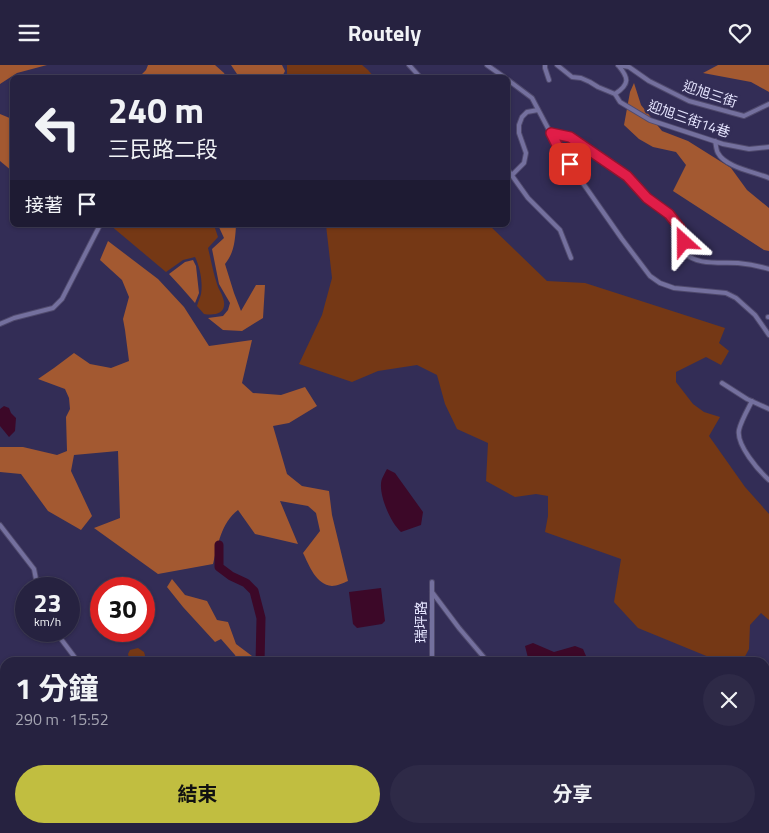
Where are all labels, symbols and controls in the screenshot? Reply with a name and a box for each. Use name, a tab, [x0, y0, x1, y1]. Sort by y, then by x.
text: Routely	[348, 16, 421, 50]
icon: menu	[15, 19, 43, 47]
icon: heart	[726, 19, 754, 47]
street label: 迎旭三街	[680, 75, 740, 112]
text: 240 m	[108, 83, 204, 137]
icon: left	[25, 95, 90, 160]
street label: 迎旭三街14巷	[645, 95, 733, 142]
text: 三民路二段	[108, 132, 218, 166]
pin	[549, 143, 591, 185]
icon: arrive	[556, 150, 584, 178]
text: 接著	[25, 190, 63, 219]
icon: arrive	[73, 190, 101, 218]
position arrow	[657, 215, 709, 267]
speed limit sign: 30	[90, 577, 155, 642]
text: 23	[33, 584, 62, 622]
street label: 瑞坪路	[410, 601, 431, 643]
text: km/h	[34, 612, 61, 631]
text: 1 分鐘	[15, 665, 98, 711]
button: close	[703, 674, 755, 726]
text: 290 m · 15:52	[15, 707, 109, 731]
button: 結束	[15, 765, 380, 823]
button: 分享	[390, 765, 755, 823]

